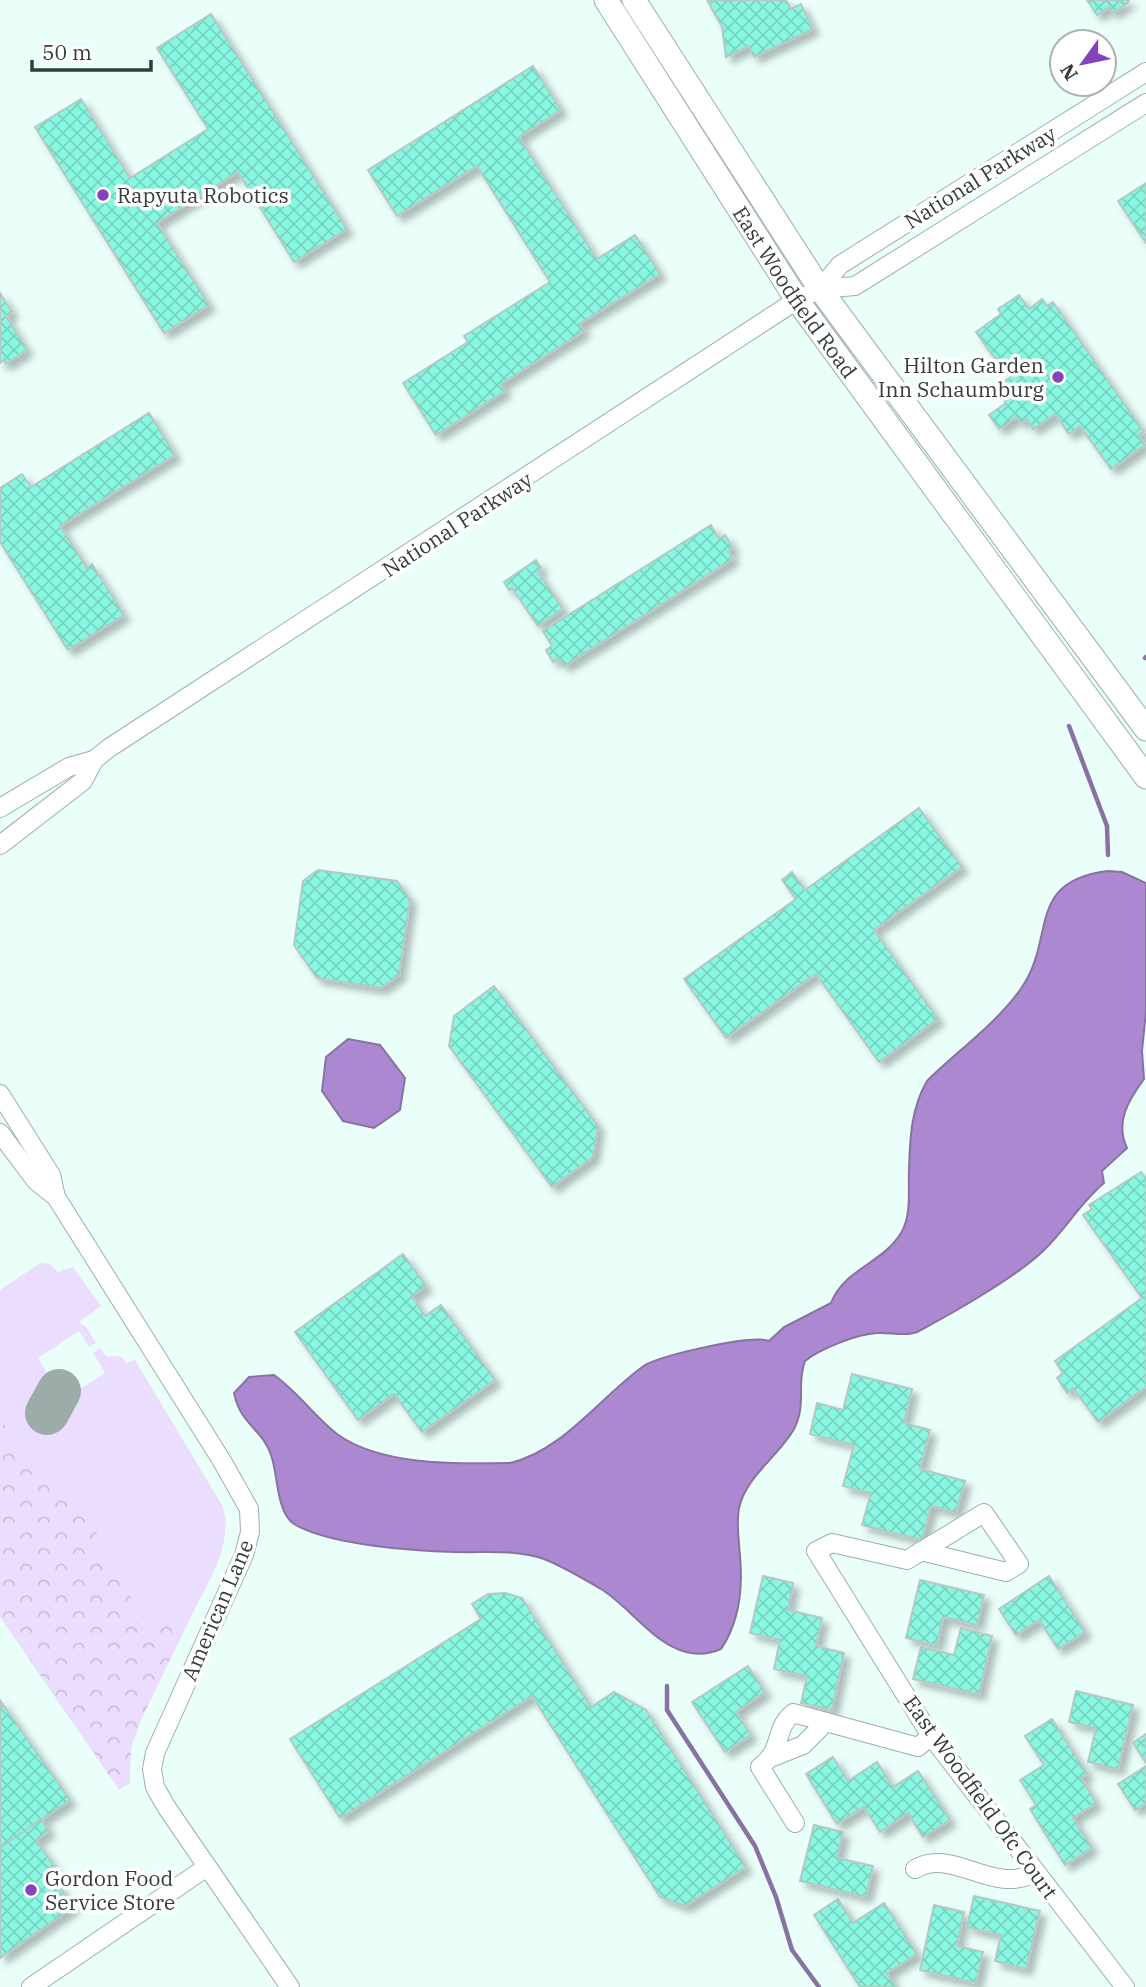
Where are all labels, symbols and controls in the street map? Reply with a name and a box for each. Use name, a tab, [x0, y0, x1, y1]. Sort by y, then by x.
scale bar	[32, 28, 150, 72]
north arrow	[1048, 28, 1118, 98]
text: 50 m	[42, 38, 92, 66]
text: N	[1055, 59, 1083, 85]
street label: National Parkway	[899, 119, 1062, 235]
place label: Rapyuta Robotics	[117, 181, 289, 209]
marker: Rapyuta Robotics	[95, 187, 111, 203]
street label: East Woodfield Road	[727, 201, 864, 384]
place label: Hilton Garden Inn Schaumburg	[878, 351, 1045, 403]
marker: Hilton Garden Inn Schaumburg	[1050, 369, 1066, 385]
street label: National Parkway	[376, 464, 538, 583]
street label: American Lane	[175, 1535, 259, 1685]
street label: East Woodfield Ofc Court	[898, 1690, 1064, 1904]
place label: Gordon Food Service Store	[45, 1864, 175, 1916]
marker: Gordon Food Service Store	[23, 1882, 39, 1898]

